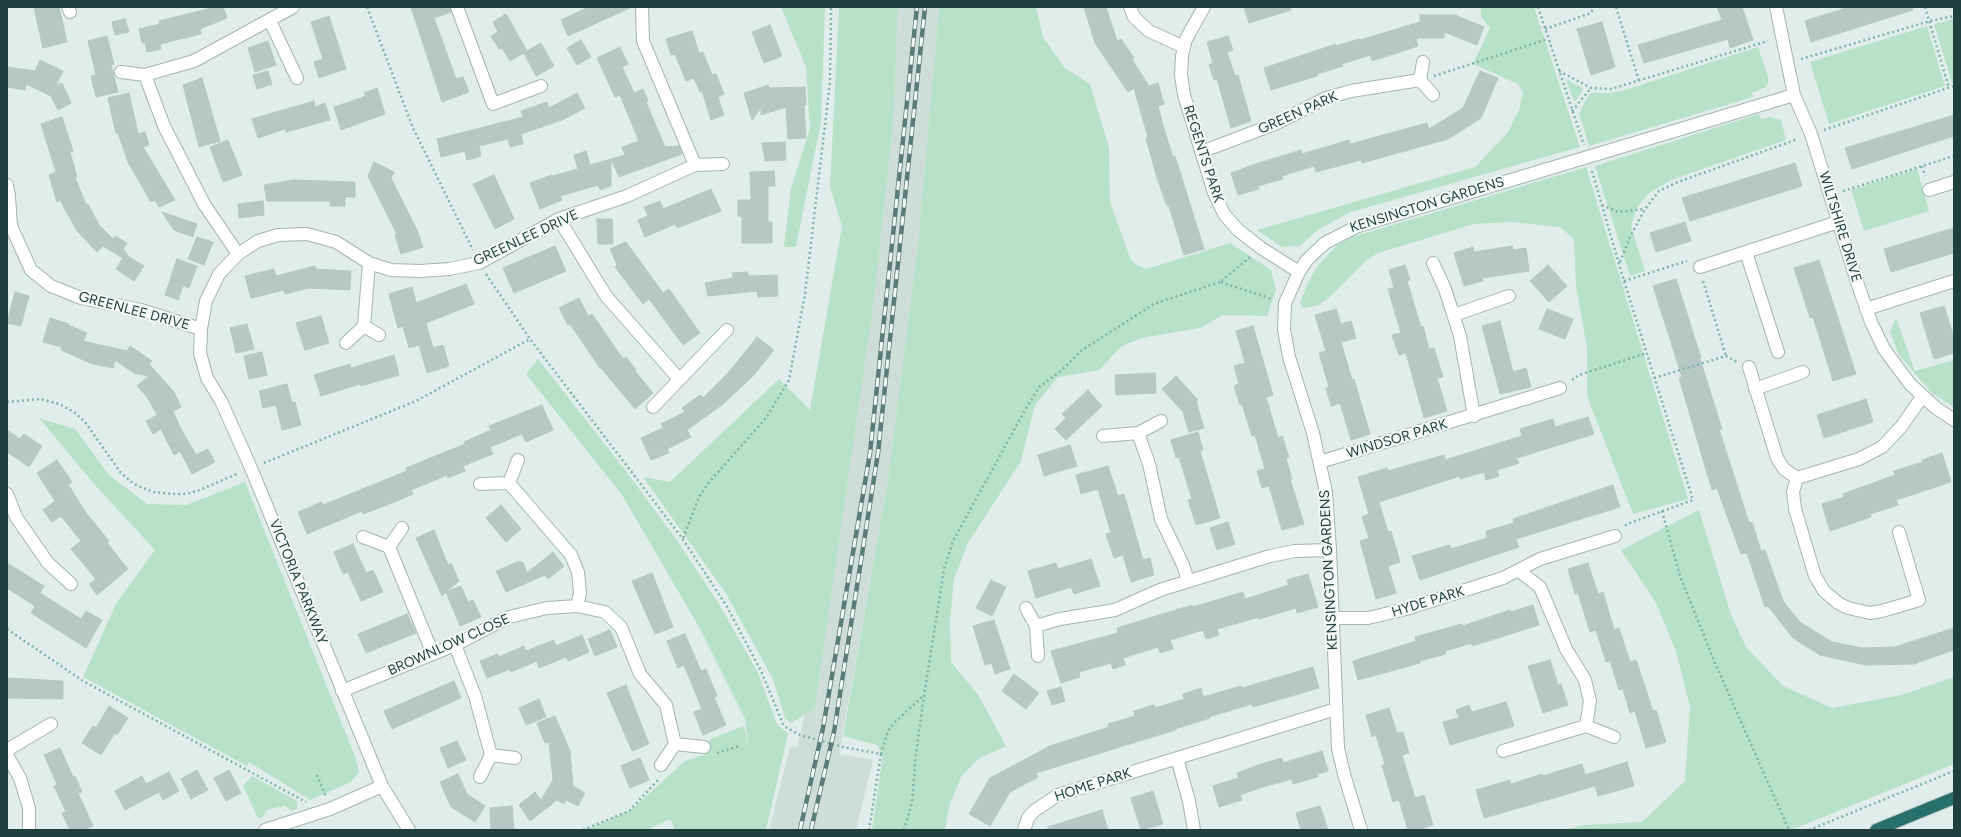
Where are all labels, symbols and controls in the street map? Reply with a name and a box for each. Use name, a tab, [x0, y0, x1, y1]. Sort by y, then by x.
street label: GREEN PARK	[1256, 88, 1340, 138]
street label: REGENTS PARK	[1179, 103, 1227, 205]
street label: WILTSHIRE DRIVE	[1815, 170, 1865, 284]
street label: KENSINGTON GARDENS	[1348, 173, 1506, 237]
street label: GREENLEE DRIVE	[471, 206, 581, 270]
street label: GREENLEE DRIVE	[77, 288, 191, 334]
street label: WINDSOR PARK	[1345, 416, 1449, 462]
street label: KENSINGTON GARDENS	[1316, 489, 1342, 651]
street label: VICTORIA PARKWAY	[265, 517, 331, 647]
street label: HYDE PARK	[1390, 583, 1466, 621]
street label: BROWNLOW CLOSE	[385, 611, 513, 679]
street label: HOME PARK	[1052, 765, 1134, 805]

